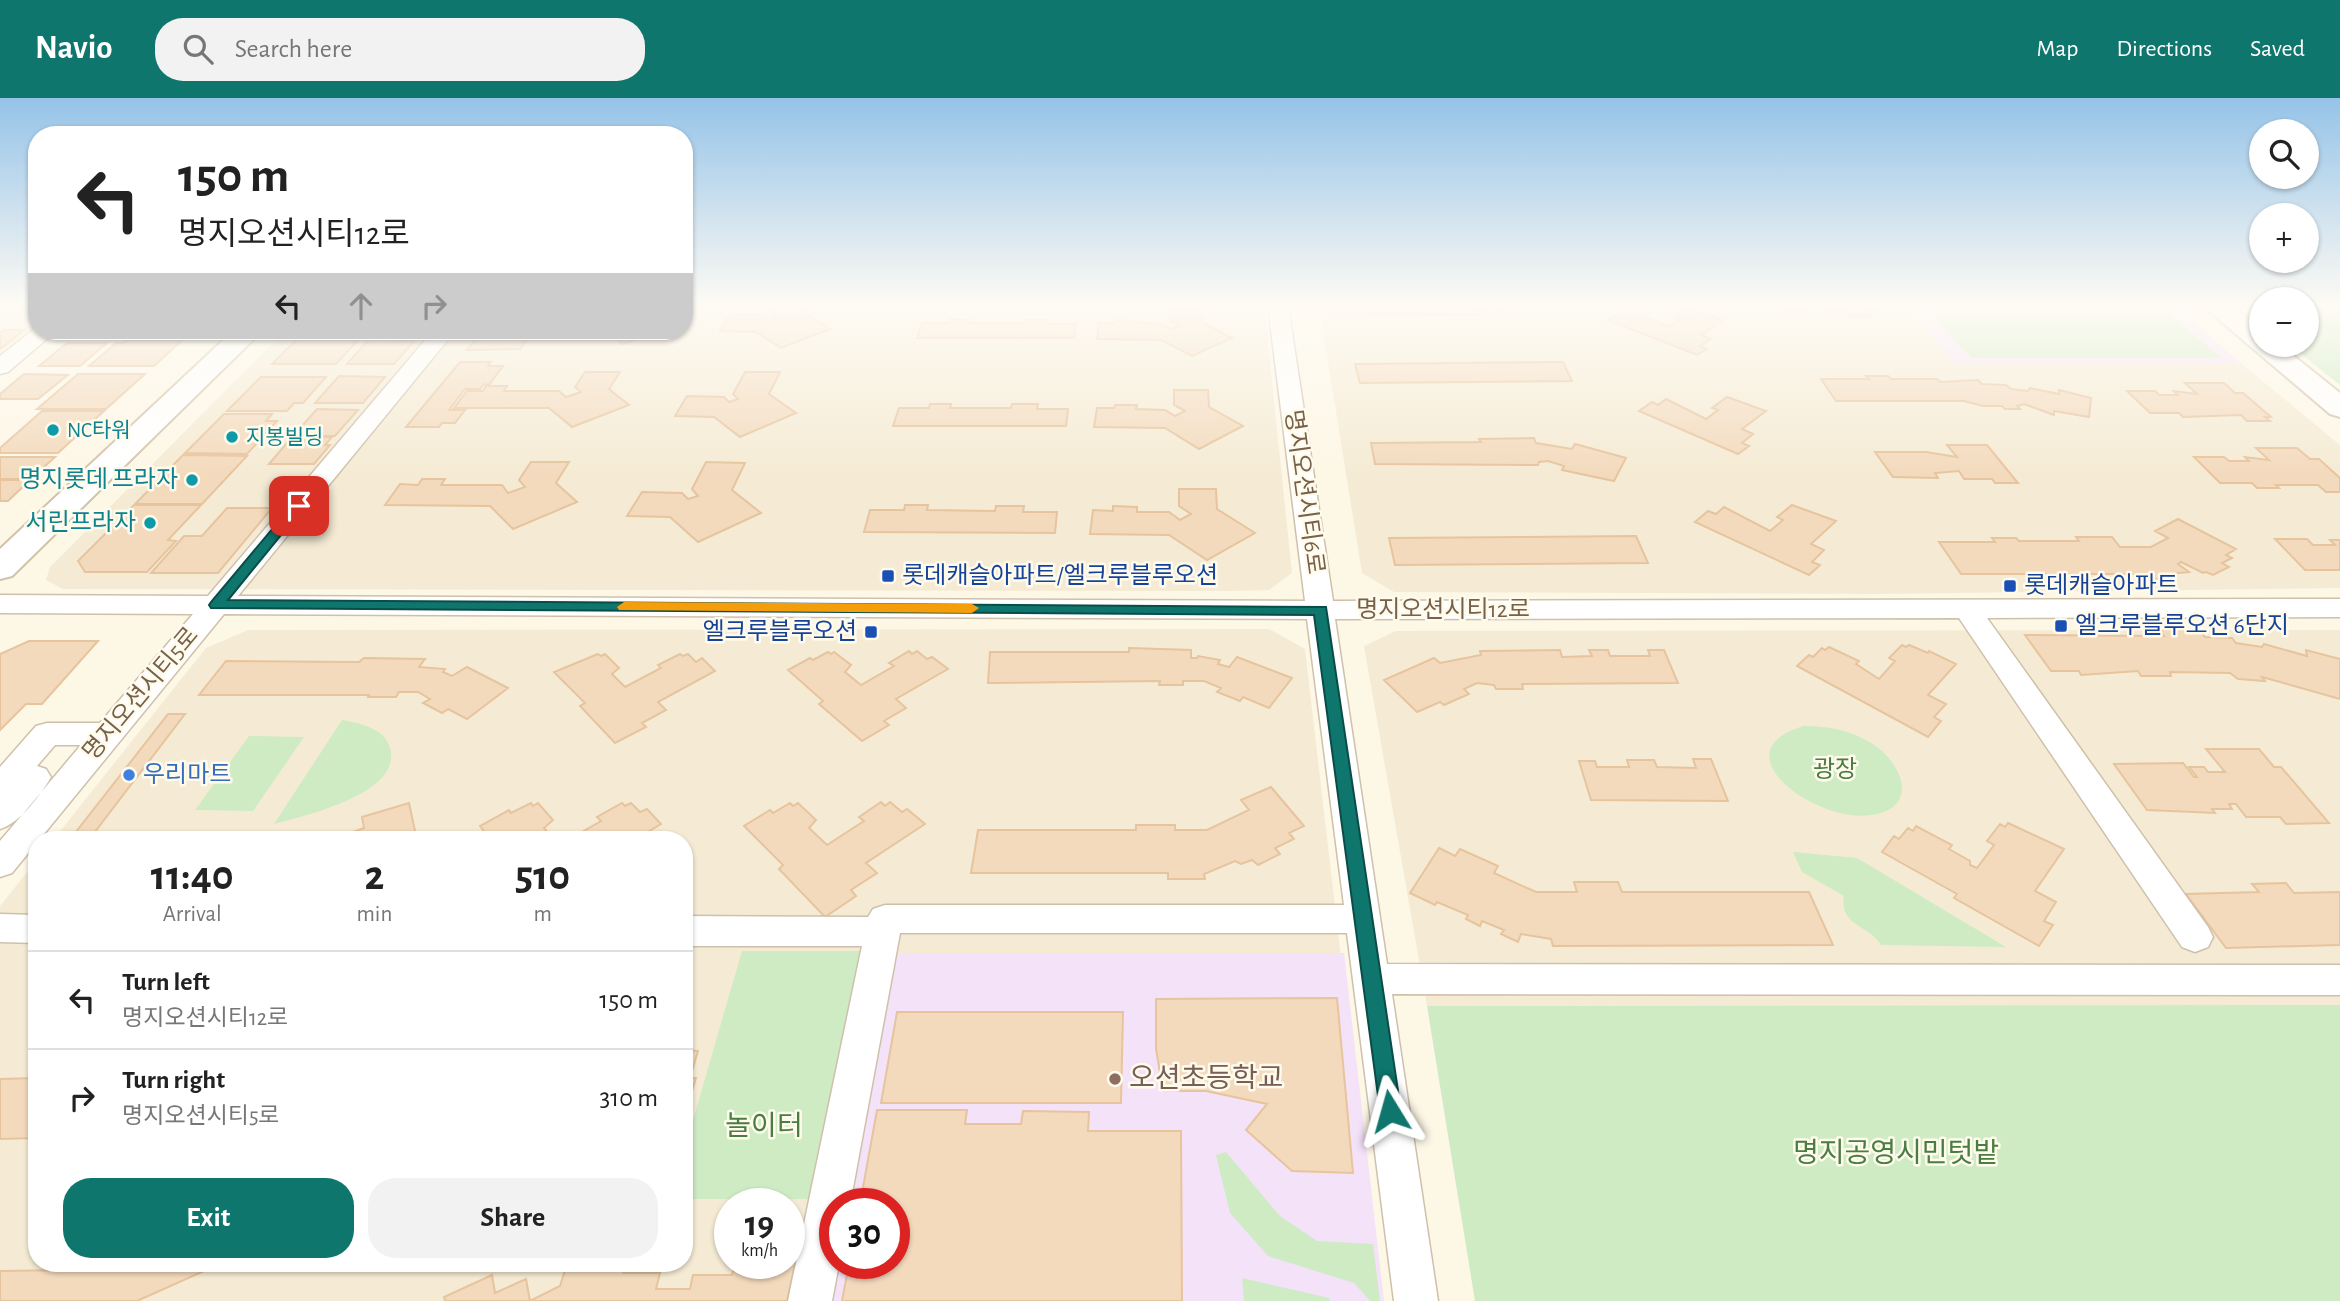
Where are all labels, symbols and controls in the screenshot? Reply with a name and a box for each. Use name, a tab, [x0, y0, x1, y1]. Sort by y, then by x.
search box	[155, 18, 645, 81]
icon: search	[179, 30, 217, 68]
text: Navio	[35, 32, 113, 65]
text: Search here	[235, 36, 352, 62]
text: Map	[2036, 37, 2078, 61]
text: Directions	[2116, 37, 2212, 61]
text: Saved	[2250, 37, 2305, 61]
map controls	[2249, 119, 2319, 357]
button: search	[2249, 119, 2319, 189]
text: 150 m	[178, 152, 289, 201]
icon: left	[63, 154, 154, 245]
button: +	[2249, 203, 2319, 273]
text: 명지오션시티12로	[178, 218, 410, 250]
icon: left	[269, 287, 307, 325]
icon: ahead	[342, 287, 380, 325]
icon: right	[415, 287, 453, 325]
button: −	[2249, 287, 2319, 357]
street label: 명지오션시티6로	[1281, 408, 1329, 576]
place label: NC타워	[67, 419, 131, 441]
marker: NC타워	[45, 422, 61, 438]
place label: 지봉빌딩	[246, 426, 323, 448]
marker: 지봉빌딩	[224, 429, 240, 445]
place label: 명지롯데 프라자	[19, 466, 178, 492]
marker: 명지롯데 프라자	[184, 472, 200, 488]
pin	[269, 476, 329, 536]
icon: arrive	[280, 487, 318, 525]
place label: 서린프라자	[26, 510, 136, 535]
marker: 서린프라자	[142, 515, 158, 531]
place label: 롯데캐슬아파트/엘크루블루오션	[902, 563, 1218, 588]
marker: 롯데캐슬아파트/엘크루블루오션	[880, 568, 896, 584]
place label: 롯데캐슬아파트	[2024, 573, 2179, 598]
marker: 롯데캐슬아파트	[2002, 578, 2018, 594]
street label: 명지오션시티12로	[1356, 596, 1530, 622]
place label: 엘크루블루오션 6단지	[2075, 612, 2289, 638]
marker: 엘크루블루오션 6단지	[2053, 618, 2069, 634]
place label: 엘크루블루오션	[702, 619, 857, 644]
street label: 명지오션시티5로	[77, 622, 203, 765]
marker: 엘크루블루오션	[863, 624, 879, 640]
park label: 광장	[1813, 756, 1857, 782]
place label: 우리마트	[143, 762, 231, 787]
marker: 우리마트	[121, 767, 137, 783]
text: 11:40	[151, 855, 234, 897]
text: 2	[364, 855, 384, 897]
text: 510	[515, 855, 570, 897]
text: Arrival	[163, 903, 222, 926]
text: min	[356, 903, 392, 926]
text: m	[533, 903, 552, 926]
text: Turn left	[122, 969, 210, 995]
icon: left	[63, 981, 101, 1019]
text: 150 m	[599, 987, 658, 1013]
text: 명지오션시티12로	[122, 1007, 289, 1030]
place label: 오션초등학교	[1129, 1063, 1284, 1093]
text: Turn right	[122, 1067, 225, 1093]
marker: 오션초등학교	[1107, 1071, 1123, 1087]
position arrow	[1353, 1074, 1427, 1148]
icon: right	[63, 1079, 101, 1117]
text: 310 m	[600, 1085, 658, 1111]
text: 명지오션시티5로	[122, 1105, 280, 1128]
park label: 놀이터	[725, 1111, 803, 1141]
park label: 명지공영시민텃밭	[1793, 1138, 1999, 1168]
button: Exit	[63, 1178, 354, 1258]
button: Share	[368, 1178, 658, 1258]
speed limit sign: 30	[819, 1188, 910, 1279]
text: 19	[745, 1207, 774, 1242]
text: km/h	[741, 1242, 778, 1260]

